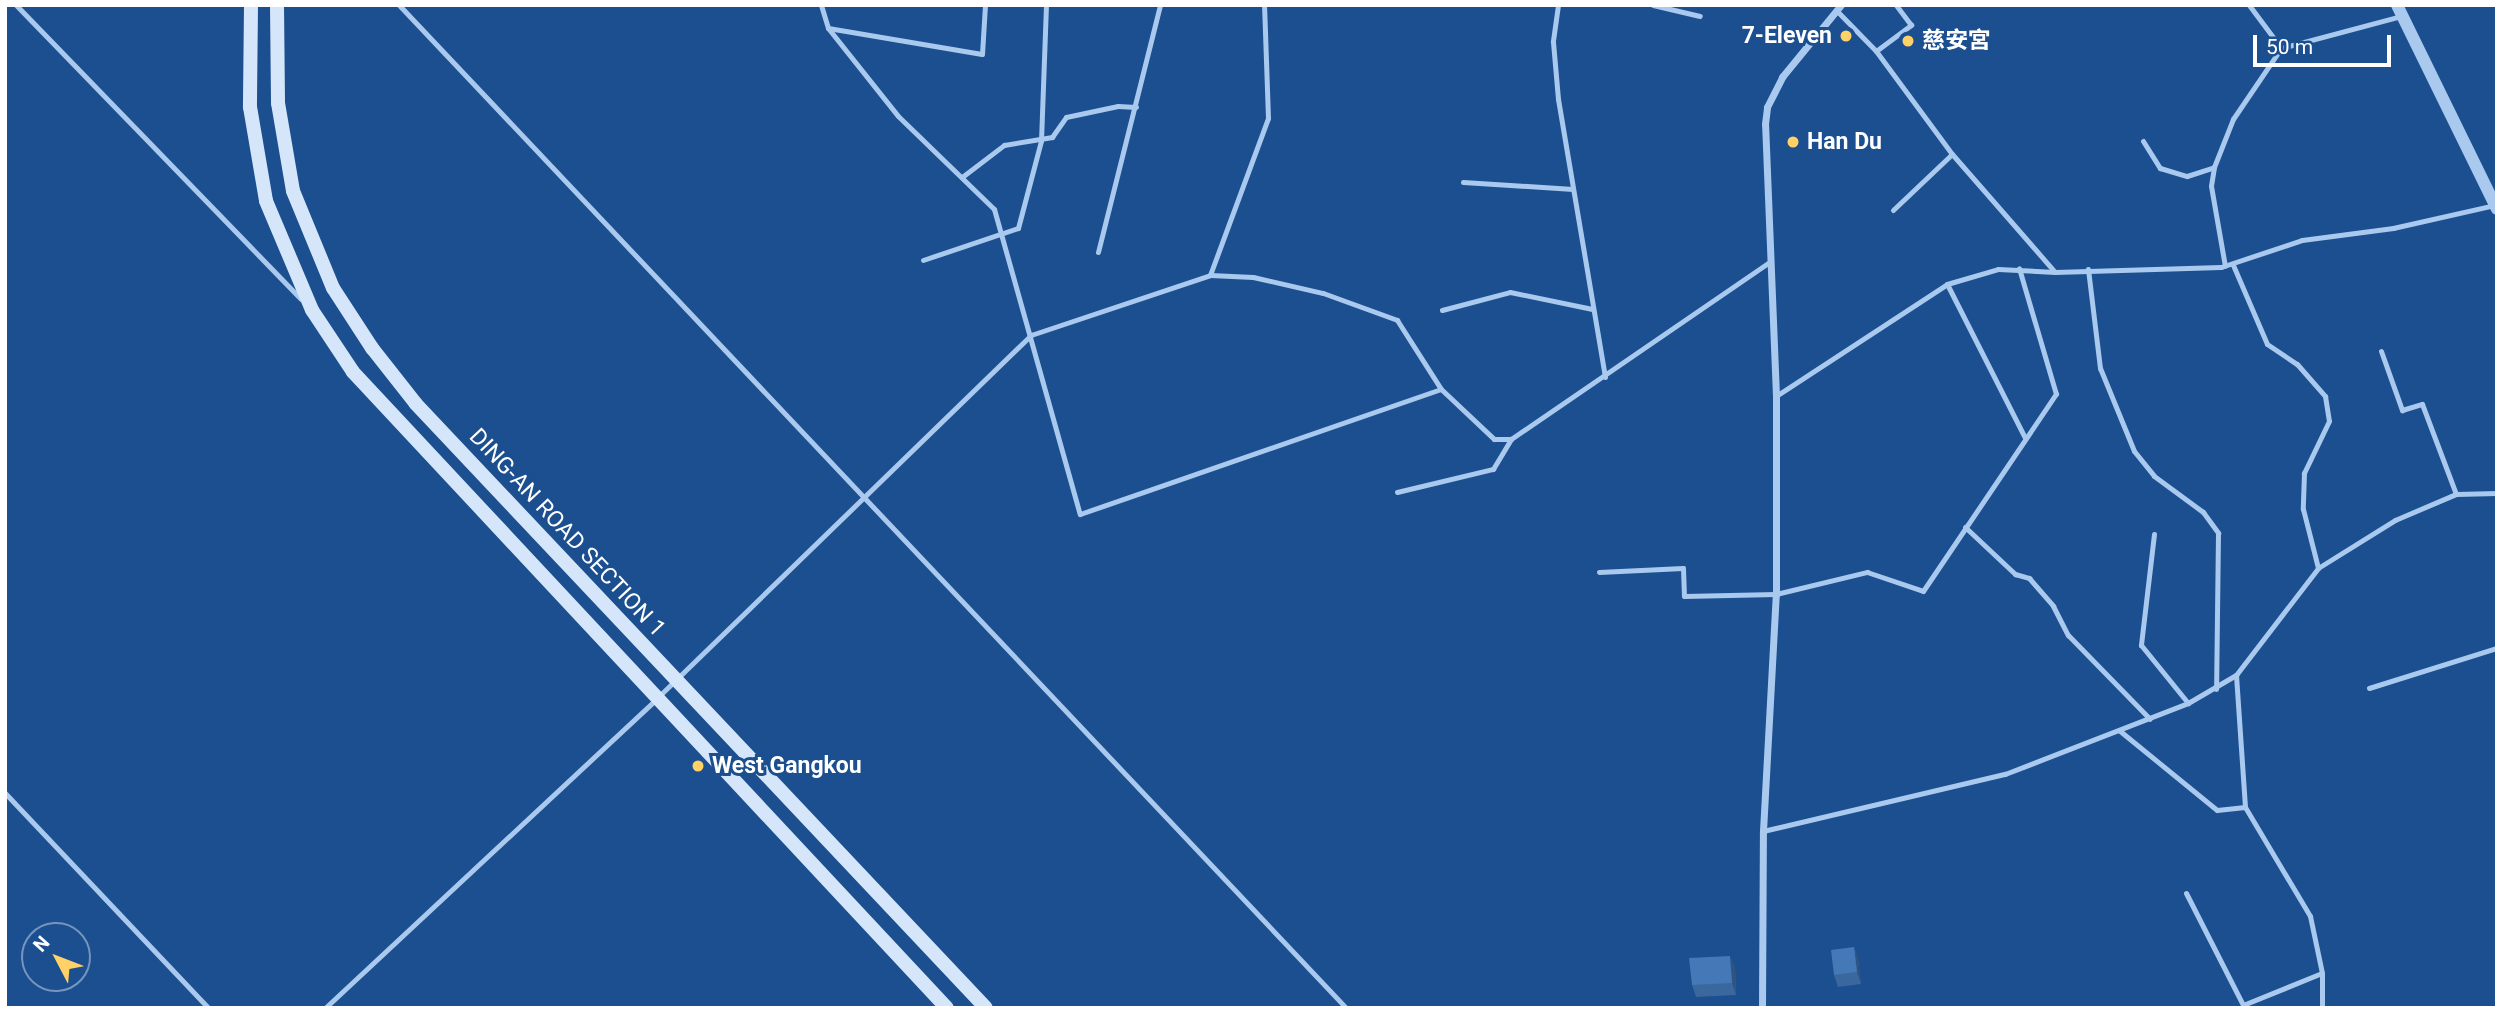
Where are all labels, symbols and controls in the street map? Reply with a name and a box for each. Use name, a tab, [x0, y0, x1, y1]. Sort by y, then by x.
scale bar	[2257, 21, 2395, 65]
place label: 7-Eleven	[1742, 22, 1832, 50]
place label: 慈安宮	[1922, 27, 1991, 55]
marker: 7-Eleven	[1838, 28, 1854, 44]
marker: 慈安宮	[1900, 33, 1916, 49]
text: 50 m	[2266, 35, 2313, 59]
place label: Han Du	[1807, 128, 1882, 156]
marker: Han Du	[1785, 134, 1801, 150]
street label: DING-AN ROAD SECTION 1	[463, 423, 671, 643]
place label: West Gangkou	[712, 752, 862, 780]
marker: West Gangkou	[690, 758, 706, 774]
north arrow	[21, 922, 91, 992]
text: N	[28, 931, 55, 957]

